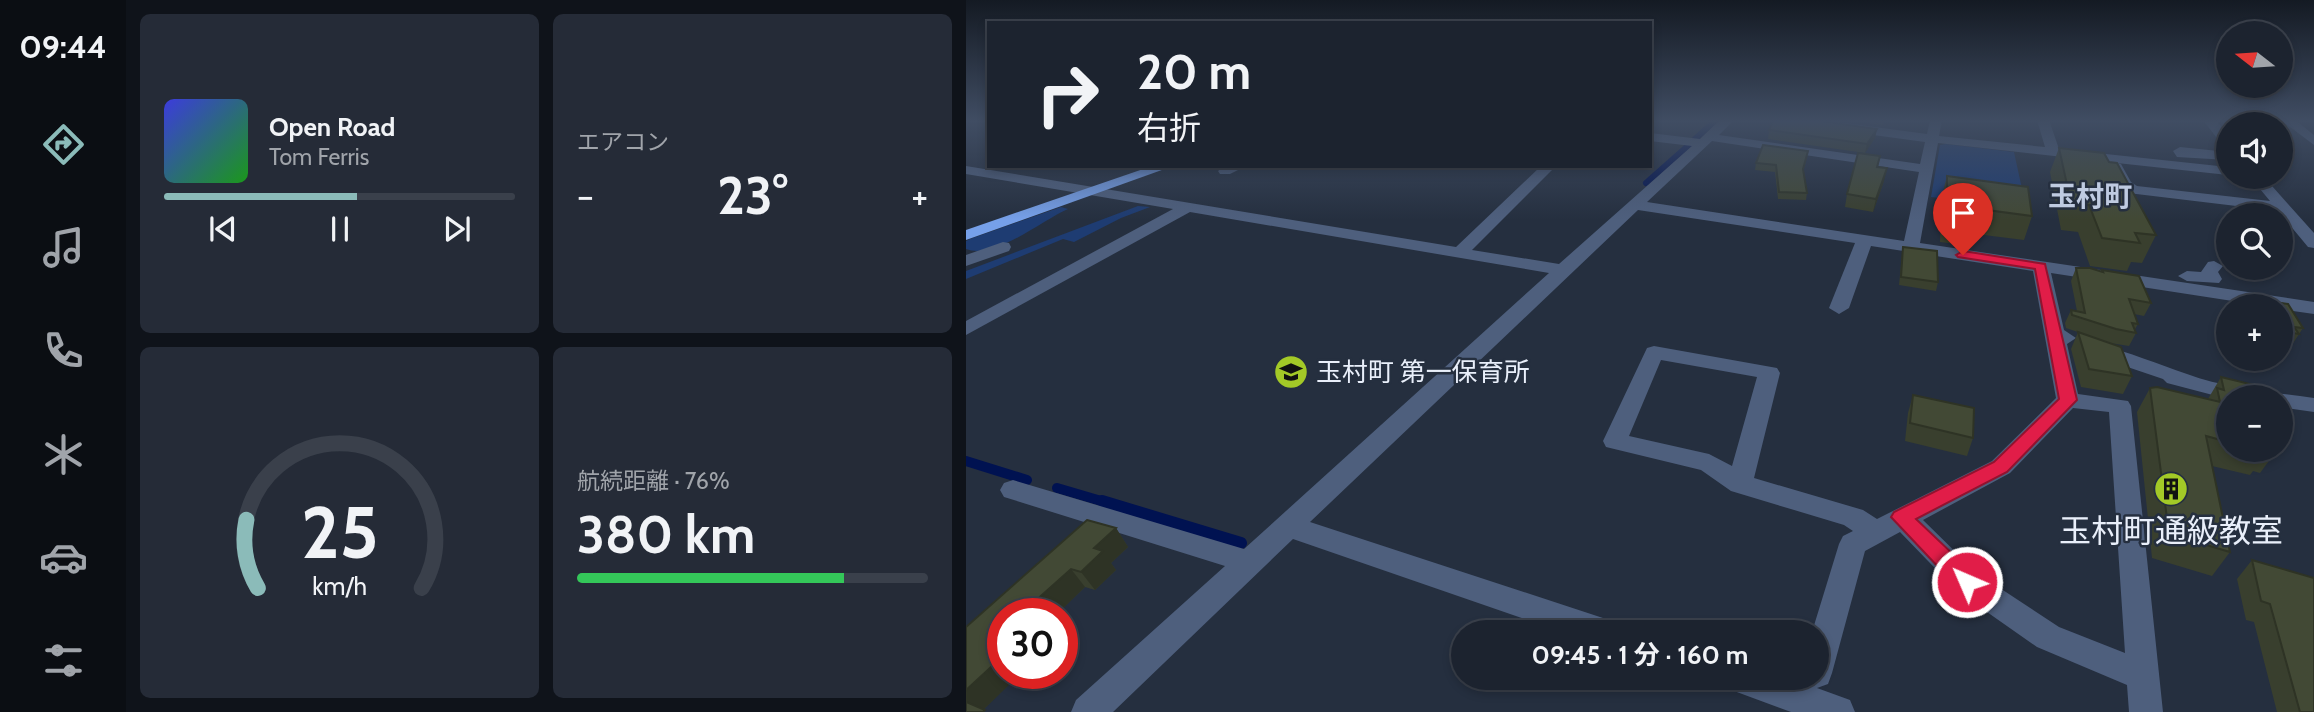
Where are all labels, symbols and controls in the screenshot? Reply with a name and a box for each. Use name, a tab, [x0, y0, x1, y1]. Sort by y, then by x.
north arrow	[2216, 21, 2292, 98]
map controls	[2216, 21, 2293, 462]
text: 09:44	[19, 27, 107, 66]
text: 20 m	[1137, 42, 1251, 101]
icon: right	[1022, 49, 1113, 140]
text: 右折	[1137, 108, 1201, 147]
text: Open Road	[269, 111, 395, 143]
button: sound	[2216, 112, 2293, 189]
icon: directions	[39, 120, 88, 169]
text: エアコン	[577, 128, 669, 156]
text: Tom Ferris	[269, 143, 369, 171]
text: 23°	[717, 164, 788, 227]
text: −	[577, 172, 594, 219]
text: +	[911, 172, 928, 219]
district label: 玉村町	[2048, 179, 2132, 213]
pin	[1933, 183, 1993, 255]
icon: arrive	[1944, 194, 1982, 232]
button: search	[2216, 203, 2293, 280]
icon: previous	[204, 210, 242, 248]
icon: pause	[321, 210, 359, 248]
icon: next	[438, 210, 476, 248]
icon: music	[39, 223, 88, 272]
button: +	[2216, 294, 2293, 371]
icon: phone	[39, 326, 88, 375]
school or university icon: 玉村町 第一保育所	[1272, 353, 1310, 391]
place label: 玉村町 第一保育所	[1316, 356, 1530, 388]
button: −	[2216, 385, 2293, 462]
icon: climate	[39, 430, 88, 479]
text: 航続距離 · 76%	[577, 467, 730, 495]
building icon: 玉村町通級教室	[2152, 470, 2190, 508]
text: 25	[301, 489, 378, 577]
text: 380 km	[577, 503, 755, 566]
place label: 玉村町通級教室	[2059, 511, 2283, 550]
icon: car	[39, 533, 88, 582]
position arrow	[1930, 545, 2004, 619]
text: km/h	[312, 571, 367, 601]
speed limit sign: 30	[987, 598, 1078, 689]
icon: filters	[39, 636, 88, 685]
text: 09:45 · 1 分 · 160 m	[1532, 639, 1748, 671]

